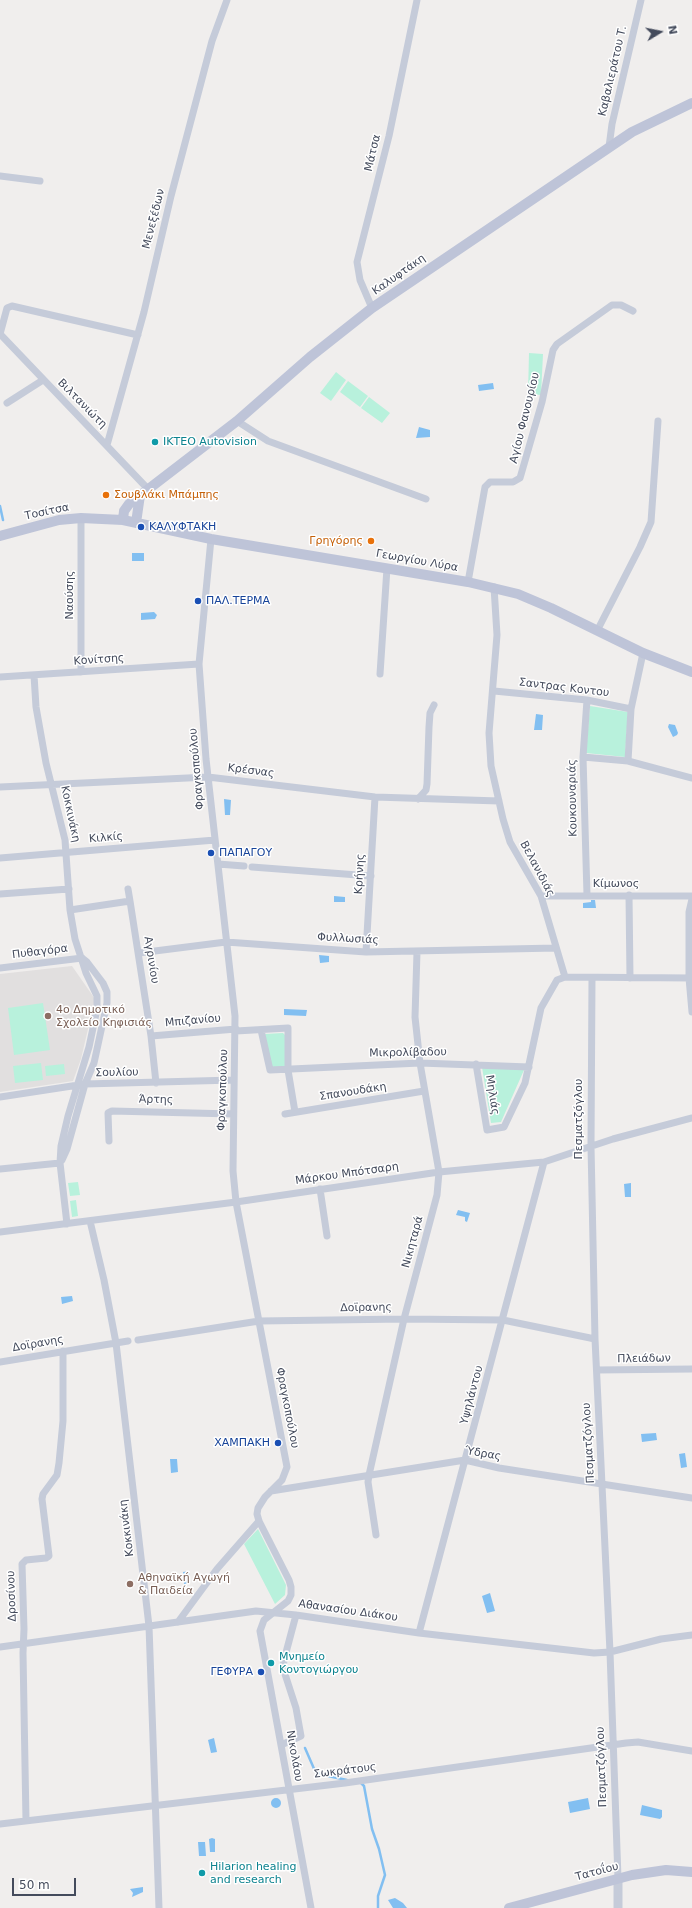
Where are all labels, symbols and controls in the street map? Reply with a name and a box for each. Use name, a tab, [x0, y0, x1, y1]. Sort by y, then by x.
north arrow	[640, 12, 680, 52]
street label: Καβαλιεράτου Τ.	[596, 24, 630, 118]
text: N	[665, 24, 680, 35]
street label: Μάτσα	[362, 133, 384, 173]
street label: Μενεξέδων	[140, 187, 168, 251]
street label: Καλυφτάκη	[370, 252, 428, 298]
street label: Αγίου Φανουρίου	[507, 371, 543, 465]
street label: Βιλτανιώτη	[55, 377, 109, 431]
place label: ΙΚΤΕΟ Autovision	[163, 435, 257, 449]
marker: ΙΚΤΕΟ Autovision	[150, 437, 160, 447]
place label: Σουβλάκι Μπάμπης	[114, 488, 219, 502]
marker: Σουβλάκι Μπάμπης	[101, 490, 111, 500]
street label: Τοσίτσα	[24, 501, 70, 523]
place label: ΚΑΛΥΦΤΑΚΗ	[149, 520, 216, 534]
marker: ΚΑΛΥΦΤΑΚΗ	[136, 522, 146, 532]
place label: Γρηγόρης	[309, 534, 363, 548]
marker: Γρηγόρης	[366, 536, 376, 546]
street label: Γεωργίου Λύρα	[375, 547, 459, 575]
street label: Ναούσης	[63, 571, 77, 619]
place label: ΠΑΛ.ΤΕΡΜΑ	[206, 594, 270, 608]
marker: ΠΑΛ.ΤΕΡΜΑ	[193, 596, 203, 606]
street label: Κονίτσης	[73, 652, 125, 668]
street label: Σαντρας Κοντου	[518, 676, 610, 700]
street label: Φραγκοπούλου	[187, 728, 207, 810]
street label: Κουκουναριάς	[566, 759, 580, 837]
street label: Κρέσνας	[227, 762, 275, 780]
street label: Κοκκινάκη	[58, 785, 82, 843]
street label: Κιλκίς	[88, 830, 124, 846]
street label: Βελανιδιάς	[517, 839, 557, 899]
place label: ΠΑΠΑΓΟΥ	[219, 846, 272, 860]
marker: ΠΑΠΑΓΟΥ	[206, 848, 216, 858]
street label: Κρήνης	[352, 853, 368, 895]
street label: Κίμωνος	[593, 877, 639, 891]
street label: Φυλλωσιάς	[317, 931, 379, 947]
street label: Αγρινίου	[141, 935, 161, 985]
street label: Πυθαγόρα	[11, 942, 69, 962]
place label: 4ο Δημοτικό Σχολείο Κηφισιάς	[56, 1003, 152, 1029]
marker: 4ο Δημοτικό Σχολείο Κηφισιάς	[43, 1011, 53, 1021]
street label: Μπιζανίου	[165, 1012, 221, 1030]
street label: Μικρολίβαδου	[369, 1046, 447, 1060]
street label: Φραγκοπούλου	[215, 1049, 231, 1131]
street label: Σουλίου	[95, 1066, 139, 1080]
street label: Μηλιάς	[482, 1074, 502, 1116]
street label: Πεσματζόγλου	[572, 1079, 586, 1159]
street label: Σπανουδάκη	[319, 1080, 387, 1104]
street label: Άρτης	[139, 1093, 173, 1107]
street label: Μάρκου Μπότσαρη	[294, 1160, 400, 1188]
street label: Νικηταρά	[400, 1214, 426, 1270]
street label: Δοϊρανης	[340, 1301, 392, 1315]
street label: Δοϊρανης	[11, 1333, 65, 1355]
street label: Πλειάδων	[617, 1352, 671, 1366]
street label: Υψηλάντου	[458, 1364, 486, 1426]
street label: Φραγκοπούλου	[273, 1367, 301, 1449]
street label: Πεσματζόγλου	[580, 1402, 598, 1484]
place label: ΧΑΜΠΑΚΗ	[214, 1436, 270, 1450]
marker: ΧΑΜΠΑΚΗ	[273, 1438, 283, 1448]
street label: Ύδρας	[464, 1444, 502, 1464]
street label: Κοκκινάκη	[117, 1499, 137, 1557]
street label: Δροσίνου	[5, 1570, 19, 1622]
place label: Αθηναϊκή Αγωγή & Παιδεία	[138, 1571, 230, 1597]
marker: Αθηναϊκή Αγωγή & Παιδεία	[125, 1579, 135, 1589]
street label: Αθανασίου Διάκου	[297, 1597, 399, 1625]
place label: Μνημείο Κοντογιώργου	[279, 1650, 358, 1676]
marker: Μνημείο Κοντογιώργου	[266, 1658, 276, 1668]
place label: ΓΕΦΥΡΑ	[210, 1665, 253, 1679]
marker: ΓΕΦΥΡΑ	[256, 1667, 266, 1677]
street label: Πεσματζόγλου	[594, 1726, 610, 1808]
street label: Νικολάου	[283, 1729, 305, 1783]
street label: Σωκράτους	[313, 1761, 377, 1781]
place label: Hilarion healing and research	[210, 1860, 296, 1886]
street label: Τατοΐου	[574, 1860, 620, 1884]
marker: Hilarion healing and research	[197, 1868, 207, 1878]
scale bar	[14, 1870, 78, 1896]
text: 50 m	[19, 1878, 50, 1892]

